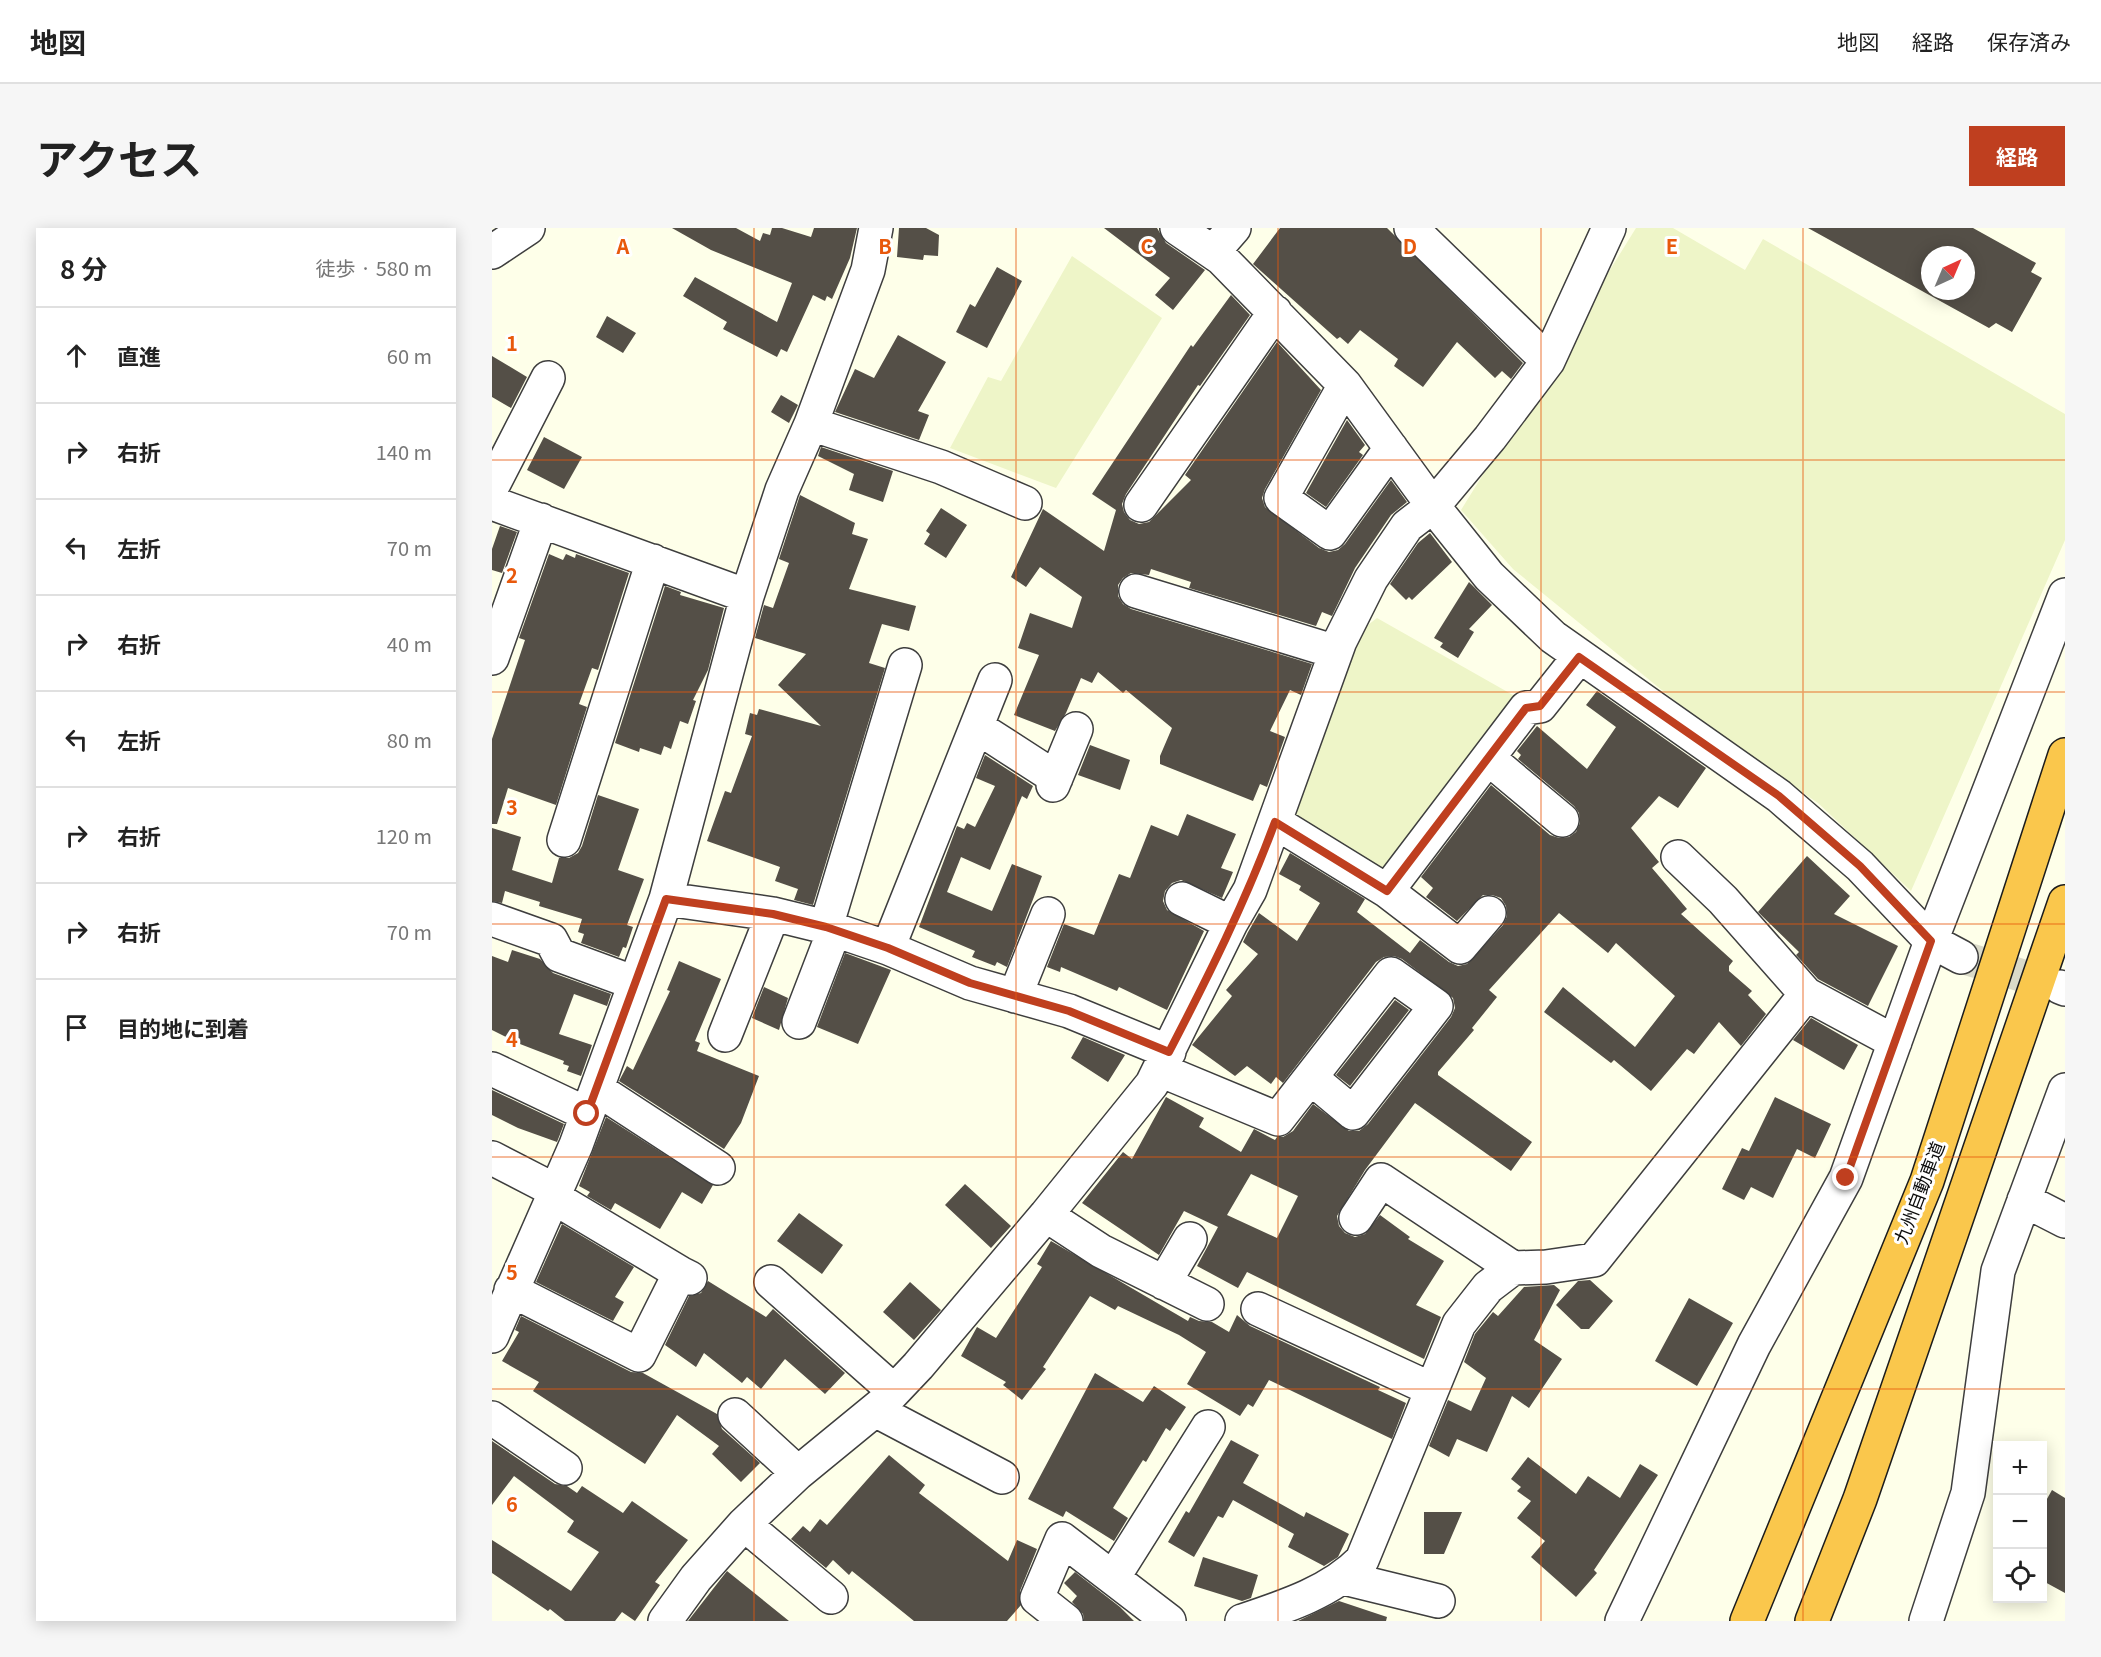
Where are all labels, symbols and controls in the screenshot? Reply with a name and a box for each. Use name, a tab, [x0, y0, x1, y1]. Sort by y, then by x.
text: 地図	[30, 21, 86, 61]
text: 地図	[1837, 26, 1879, 56]
text: 経路	[1912, 26, 1954, 56]
text: 保存済み	[1987, 26, 2071, 56]
text: アクセス	[36, 126, 202, 187]
button: 経路	[1969, 126, 2065, 186]
text: A	[616, 231, 630, 260]
text: B	[878, 231, 892, 260]
text: C	[1140, 231, 1154, 260]
text: D	[1403, 231, 1417, 260]
text: E	[1666, 231, 1678, 260]
north arrow	[1921, 246, 1975, 300]
text: 8 分	[60, 249, 107, 286]
text: 徒歩 · 580 m	[316, 253, 432, 282]
text: 1	[506, 328, 518, 357]
icon: ahead	[60, 339, 93, 372]
text: 直進	[117, 339, 161, 371]
text: 60 m	[387, 341, 432, 370]
icon: right	[60, 435, 93, 468]
text: 右折	[117, 435, 161, 467]
text: 140 m	[376, 437, 432, 466]
icon: left	[60, 531, 93, 564]
text: 左折	[117, 531, 161, 563]
text: 70 m	[387, 533, 432, 562]
text: 2	[506, 560, 518, 589]
icon: right	[60, 627, 93, 660]
text: 右折	[117, 627, 161, 659]
text: 40 m	[387, 629, 432, 658]
icon: left	[60, 723, 93, 756]
text: 左折	[117, 723, 161, 755]
text: 80 m	[387, 725, 432, 754]
text: 3	[506, 792, 518, 821]
icon: right	[60, 819, 93, 852]
text: 右折	[117, 819, 161, 851]
text: 120 m	[376, 821, 432, 850]
icon: right	[60, 915, 93, 948]
text: 右折	[117, 915, 161, 947]
text: 70 m	[387, 917, 432, 946]
icon: arrive	[60, 1011, 93, 1044]
text: 目的地に到着	[117, 1011, 249, 1043]
text: 4	[506, 1024, 518, 1053]
route start	[573, 1100, 599, 1126]
street label: 九州自動車道	[1887, 1137, 1950, 1247]
route end	[1832, 1164, 1858, 1190]
text: 5	[506, 1257, 518, 1286]
map controls	[1993, 1441, 2047, 1603]
button: +	[1993, 1441, 2047, 1495]
text: 6	[506, 1489, 518, 1518]
button: −	[1993, 1495, 2047, 1549]
button: locate	[1993, 1549, 2047, 1603]

